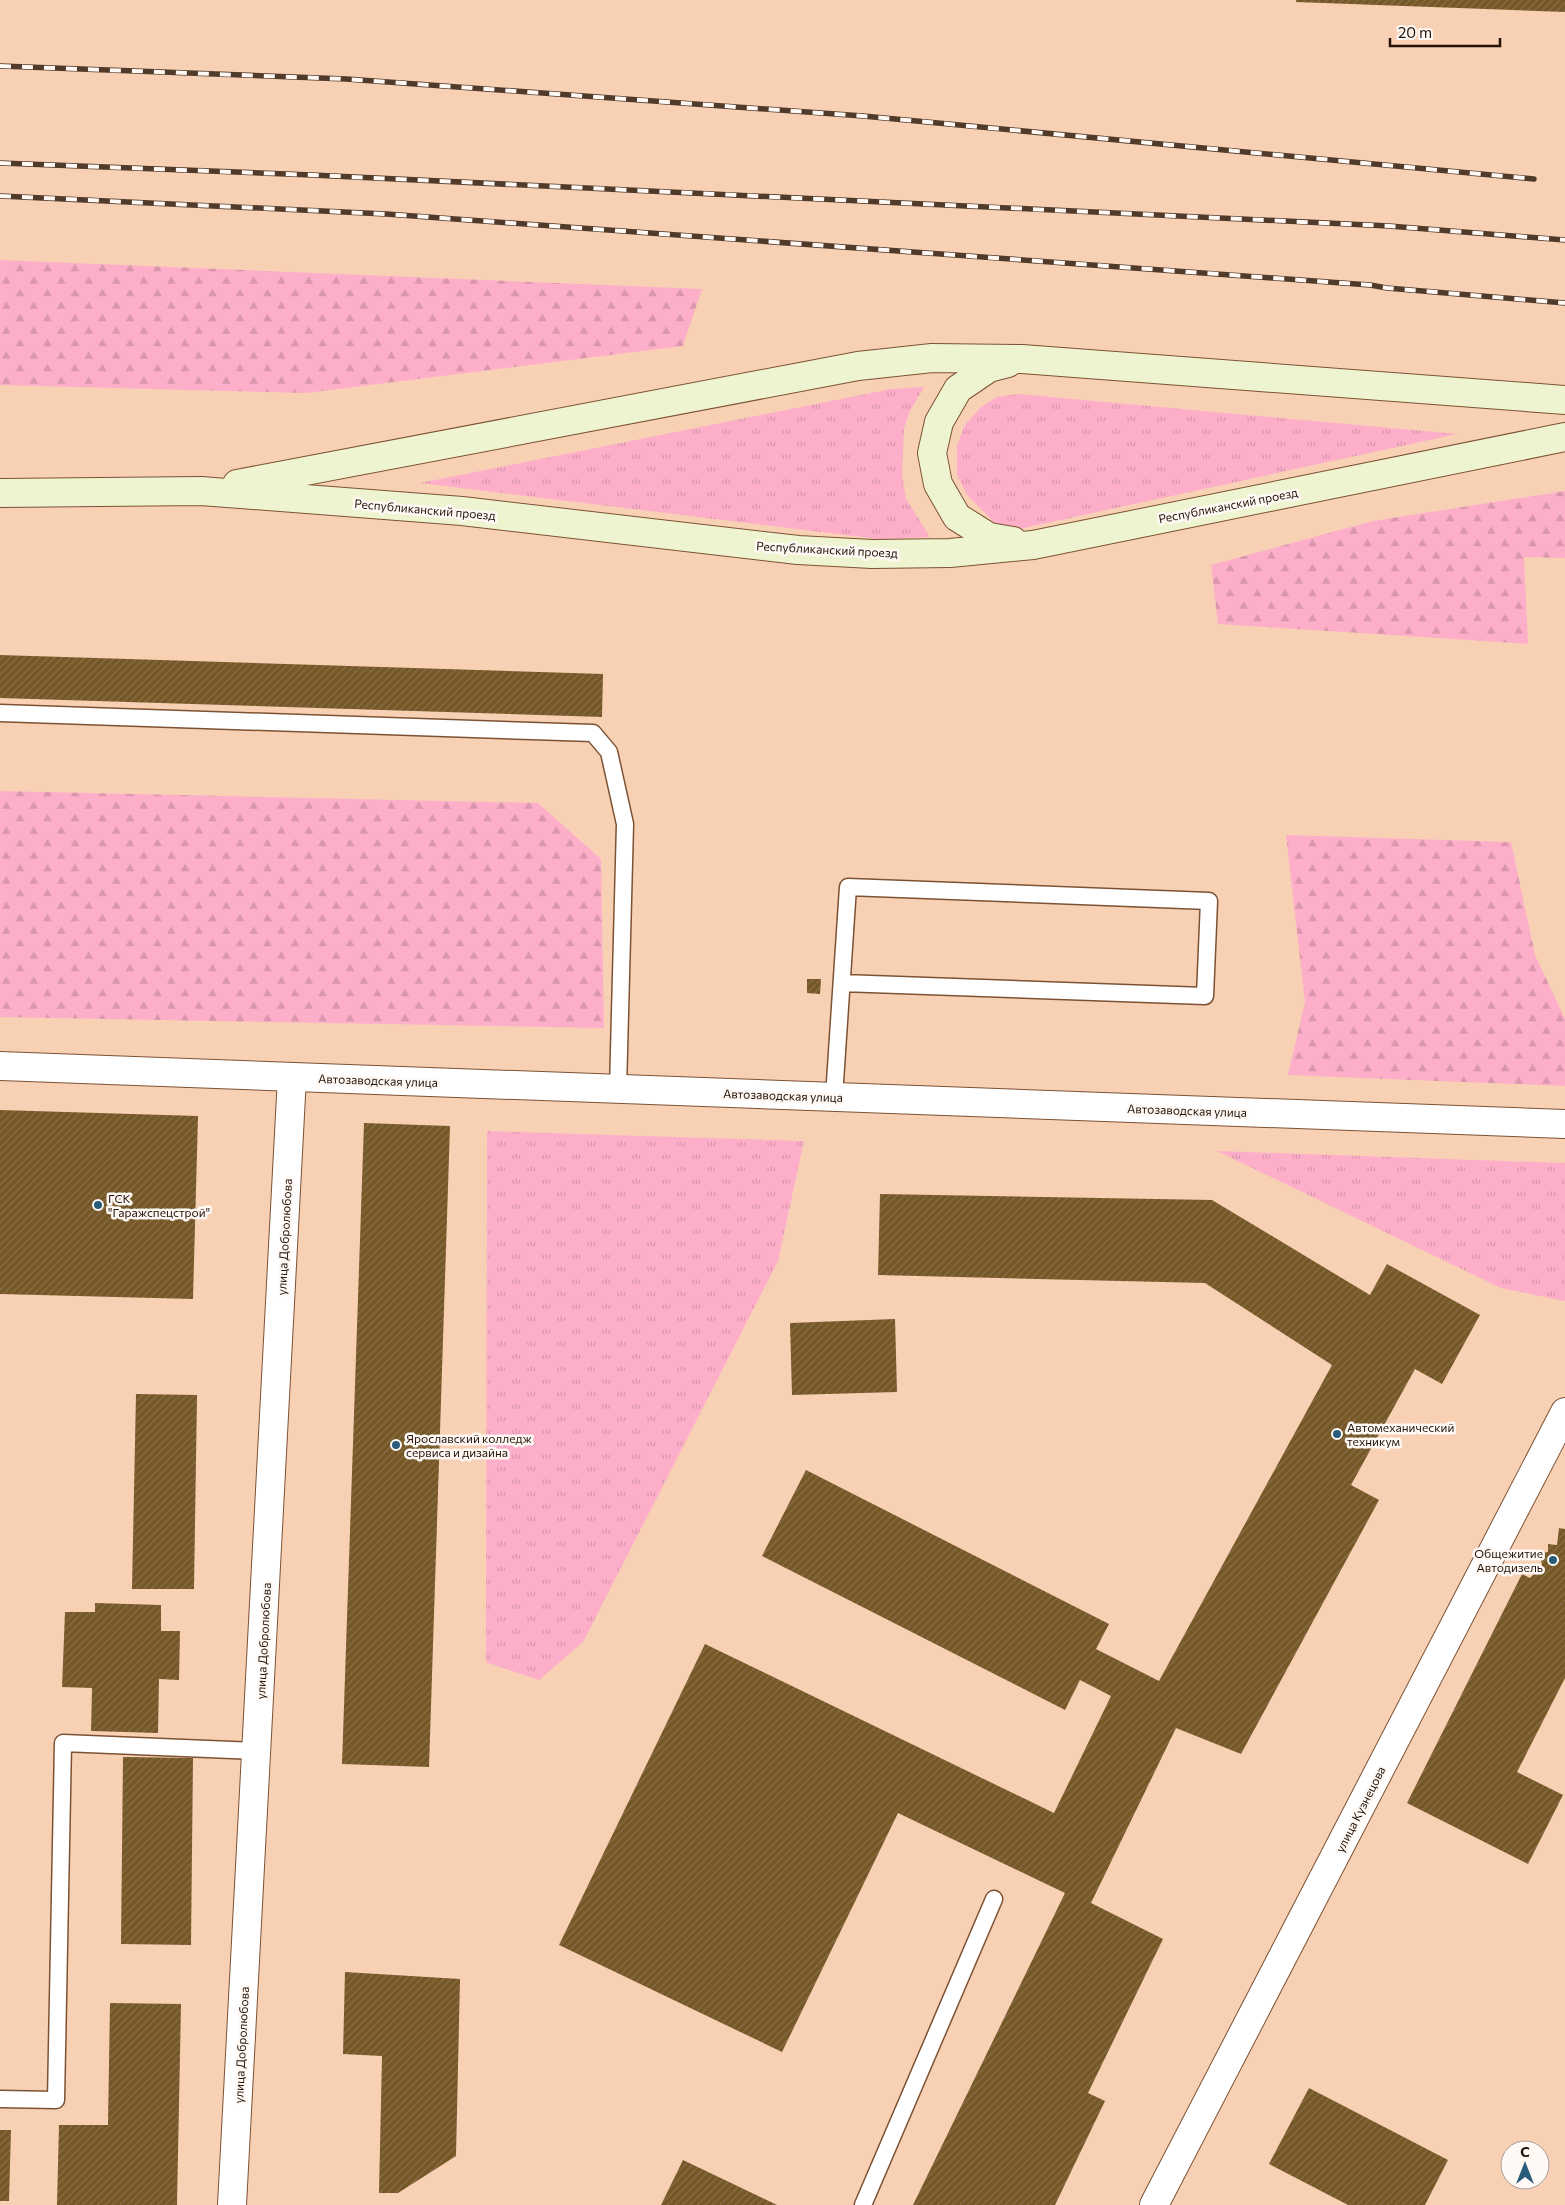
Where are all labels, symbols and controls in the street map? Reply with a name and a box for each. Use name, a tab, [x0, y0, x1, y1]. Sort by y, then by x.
scale bar	[1390, 15, 1500, 47]
text: 20 m	[1398, 23, 1432, 41]
street label: Республиканский проезд	[1157, 485, 1299, 525]
street label: Республиканский проезд	[354, 496, 496, 522]
street label: Республиканский проезд	[756, 538, 898, 560]
street label: Автозаводская улица	[318, 1071, 438, 1089]
street label: Автозаводская улица	[723, 1086, 843, 1104]
street label: Автозаводская улица	[1127, 1101, 1247, 1119]
street label: улица Добролюбова	[274, 1178, 294, 1296]
place label: ГСК "Гаражспецстрой"	[108, 1191, 210, 1219]
marker: ГСК "Гаражспецстрой"	[92, 1199, 104, 1211]
place label: Автомеханический техникум	[1347, 1420, 1454, 1448]
marker: Автомеханический техникум	[1331, 1428, 1343, 1440]
place label: Ярославский колледж сервиса и дизайна	[406, 1431, 533, 1459]
marker: Ярославский колледж сервиса и дизайна	[390, 1439, 402, 1451]
place label: Общежитие Автодизель	[1474, 1546, 1543, 1574]
marker: Общежитие Автодизель	[1547, 1554, 1559, 1566]
street label: улица Добролюбова	[253, 1582, 273, 1700]
street label: улица Кузнецова	[1332, 1764, 1388, 1854]
street label: улица Добролюбова	[231, 1986, 251, 2104]
north arrow	[1500, 2140, 1550, 2190]
text: С	[1520, 2143, 1530, 2160]

